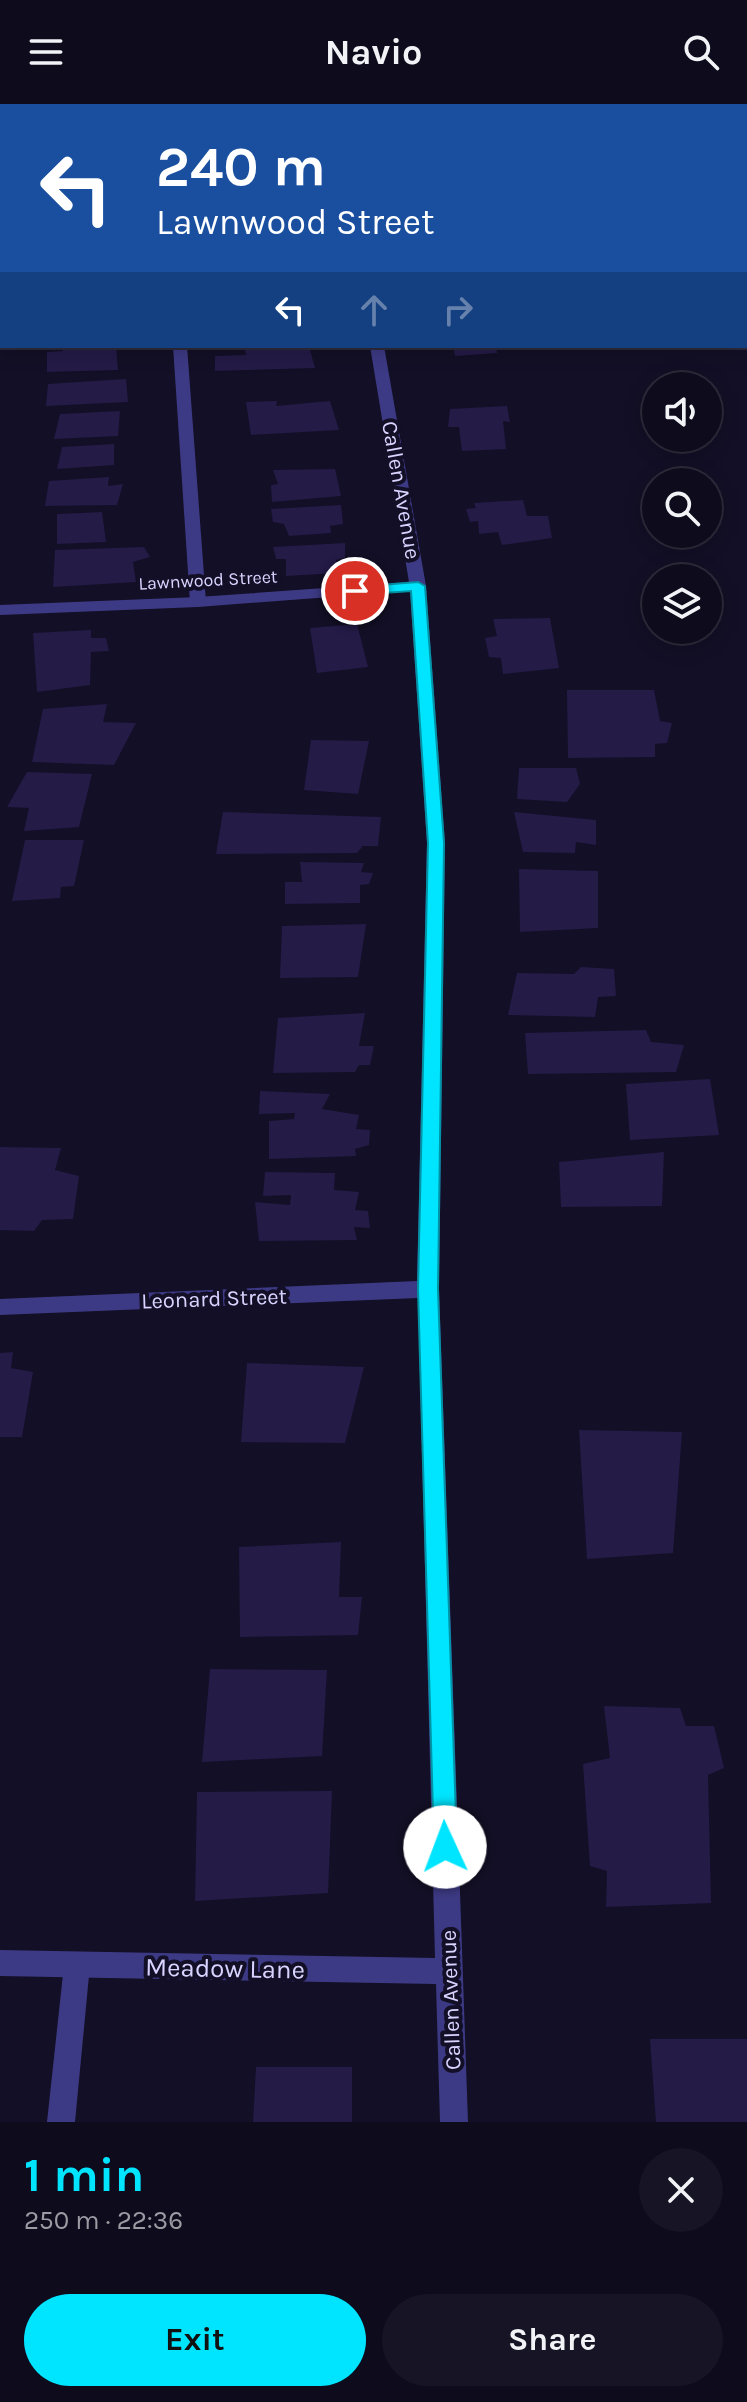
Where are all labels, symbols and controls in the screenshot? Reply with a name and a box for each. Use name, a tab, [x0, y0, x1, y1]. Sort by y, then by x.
icon: menu	[24, 30, 68, 74]
icon: search	[679, 30, 723, 74]
text: Navio	[325, 31, 422, 73]
text: 240 m	[156, 134, 326, 199]
icon: left	[24, 136, 128, 240]
text: Lawnwood Street	[156, 201, 435, 243]
icon: left	[268, 288, 312, 332]
icon: ahead	[352, 288, 396, 332]
icon: right	[436, 288, 480, 332]
map controls	[642, 372, 722, 644]
button: sound	[642, 372, 722, 452]
street label: Callen Avenue	[376, 419, 426, 561]
button: search	[642, 468, 722, 548]
pin	[321, 557, 389, 625]
button: layers	[642, 564, 722, 644]
street label: Lawnwood Street	[138, 565, 278, 595]
icon: arrive	[333, 569, 377, 613]
street label: Leonard Street	[141, 1283, 287, 1315]
position arrow	[403, 1805, 487, 1889]
street label: Callen Avenue	[436, 1929, 466, 2070]
street label: Meadow Lane	[145, 1952, 305, 1985]
text: 1 min	[24, 2147, 144, 2203]
button: close	[639, 2148, 723, 2232]
text: 250 m · 22:36	[24, 2205, 183, 2236]
button: Exit	[24, 2294, 366, 2386]
button: Share	[382, 2294, 723, 2386]

